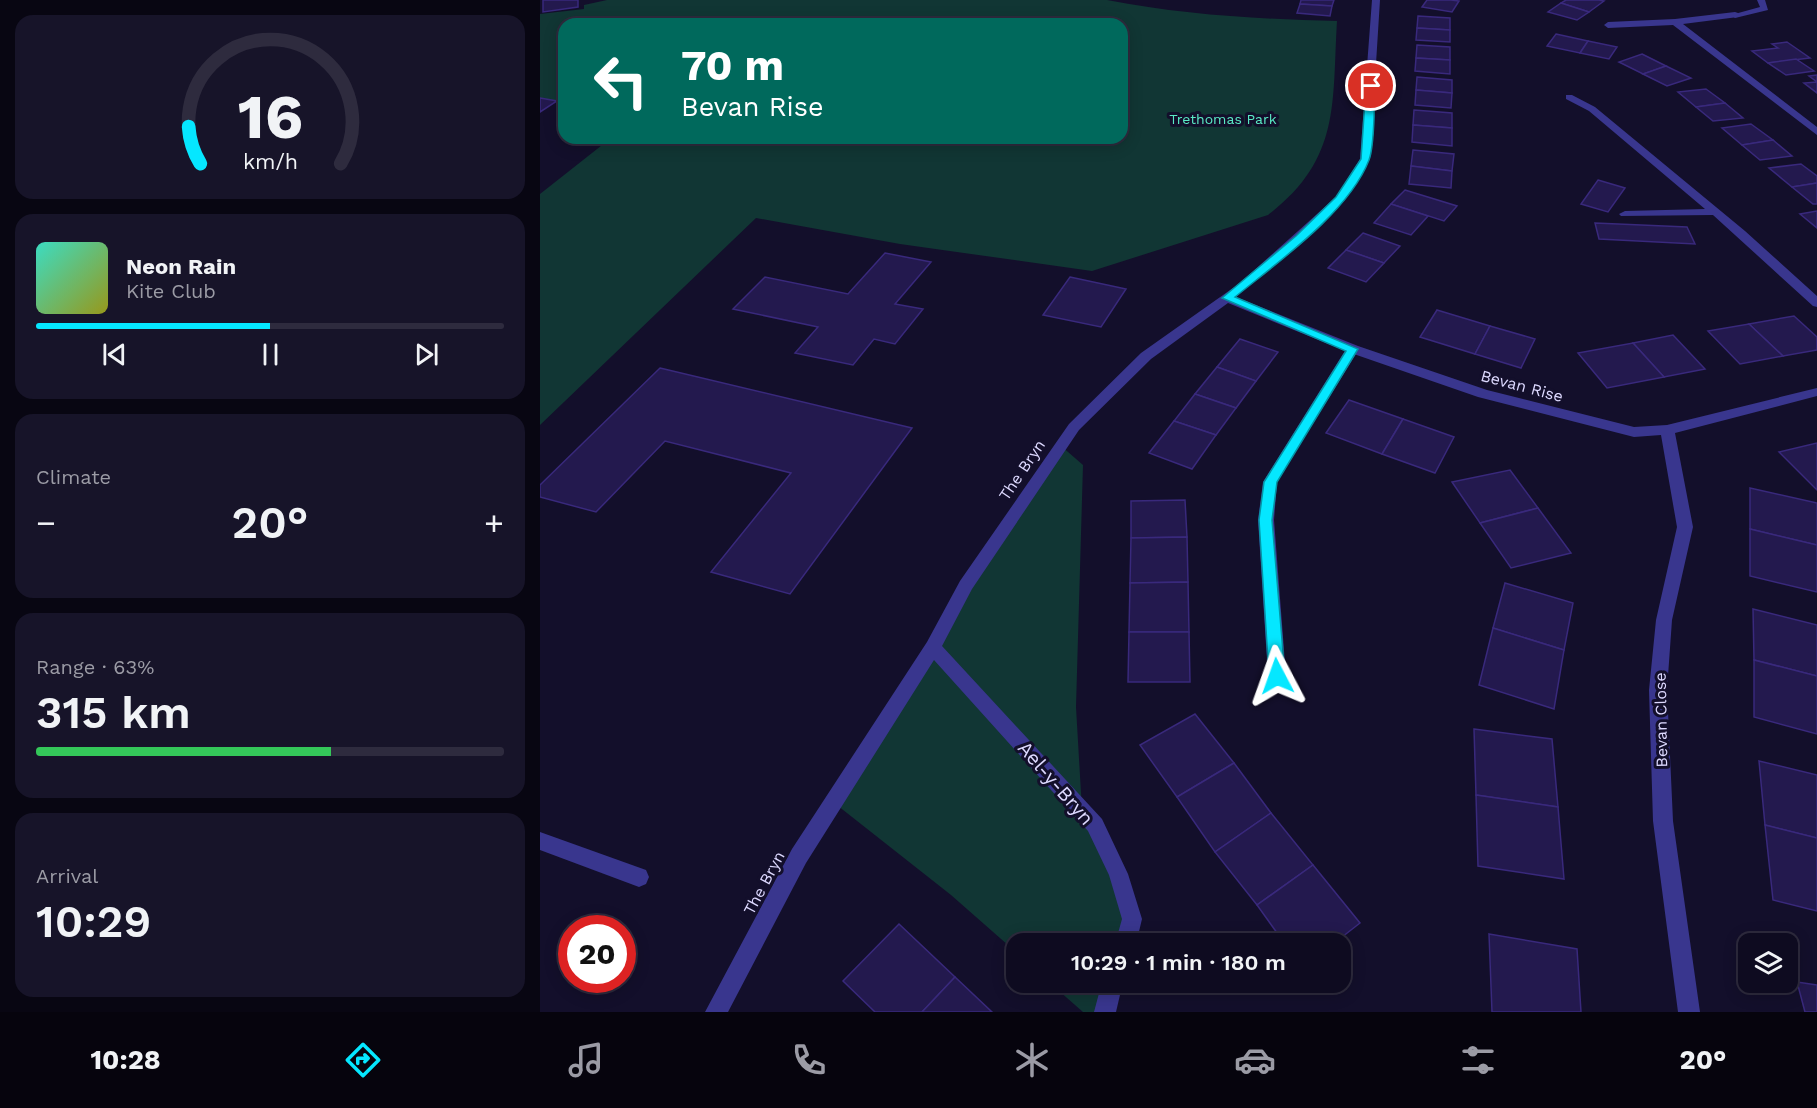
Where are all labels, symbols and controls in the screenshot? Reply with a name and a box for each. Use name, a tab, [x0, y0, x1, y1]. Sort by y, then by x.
text: 70 m	[681, 41, 784, 90]
icon: left	[582, 42, 660, 120]
pin	[1345, 60, 1396, 111]
icon: arrive	[1354, 69, 1387, 102]
text: 16	[237, 80, 303, 153]
text: Bevan Rise	[681, 91, 824, 123]
park label: Trethomas Park	[1169, 111, 1277, 127]
text: km/h	[242, 150, 298, 175]
text: Neon Rain	[126, 254, 236, 279]
text: Kite Club	[126, 279, 216, 303]
icon: previous	[98, 338, 131, 371]
icon: pause	[254, 338, 287, 371]
icon: next	[410, 338, 443, 371]
street label: Bevan Rise	[1479, 366, 1565, 406]
street label: The Bryn	[995, 436, 1049, 504]
text: Climate	[36, 465, 111, 489]
text: 20°	[232, 496, 308, 549]
text: −	[36, 503, 56, 542]
text: +	[484, 503, 504, 542]
position arrow	[1245, 644, 1309, 708]
text: Range · 63%	[36, 655, 154, 679]
street label: Bevan Close	[1651, 672, 1671, 768]
text: 315 km	[36, 686, 191, 739]
street label: Ael-y-Bryn	[1013, 736, 1099, 830]
street label: The Bryn	[739, 848, 789, 918]
text: Arrival	[36, 864, 98, 888]
text: 10:29	[36, 895, 151, 948]
speed limit sign: 20	[558, 915, 636, 993]
map controls	[1738, 933, 1798, 993]
button: layers	[1738, 933, 1798, 993]
text: 10:29 · 1 min · 180 m	[1071, 950, 1286, 975]
icon: directions	[342, 1039, 384, 1081]
icon: music	[565, 1039, 607, 1081]
icon: phone	[788, 1039, 830, 1081]
icon: climate	[1011, 1039, 1053, 1081]
icon: car	[1234, 1039, 1276, 1081]
icon: filters	[1457, 1039, 1499, 1081]
text: 10:28	[90, 1044, 161, 1076]
text: 20°	[1680, 1044, 1726, 1076]

